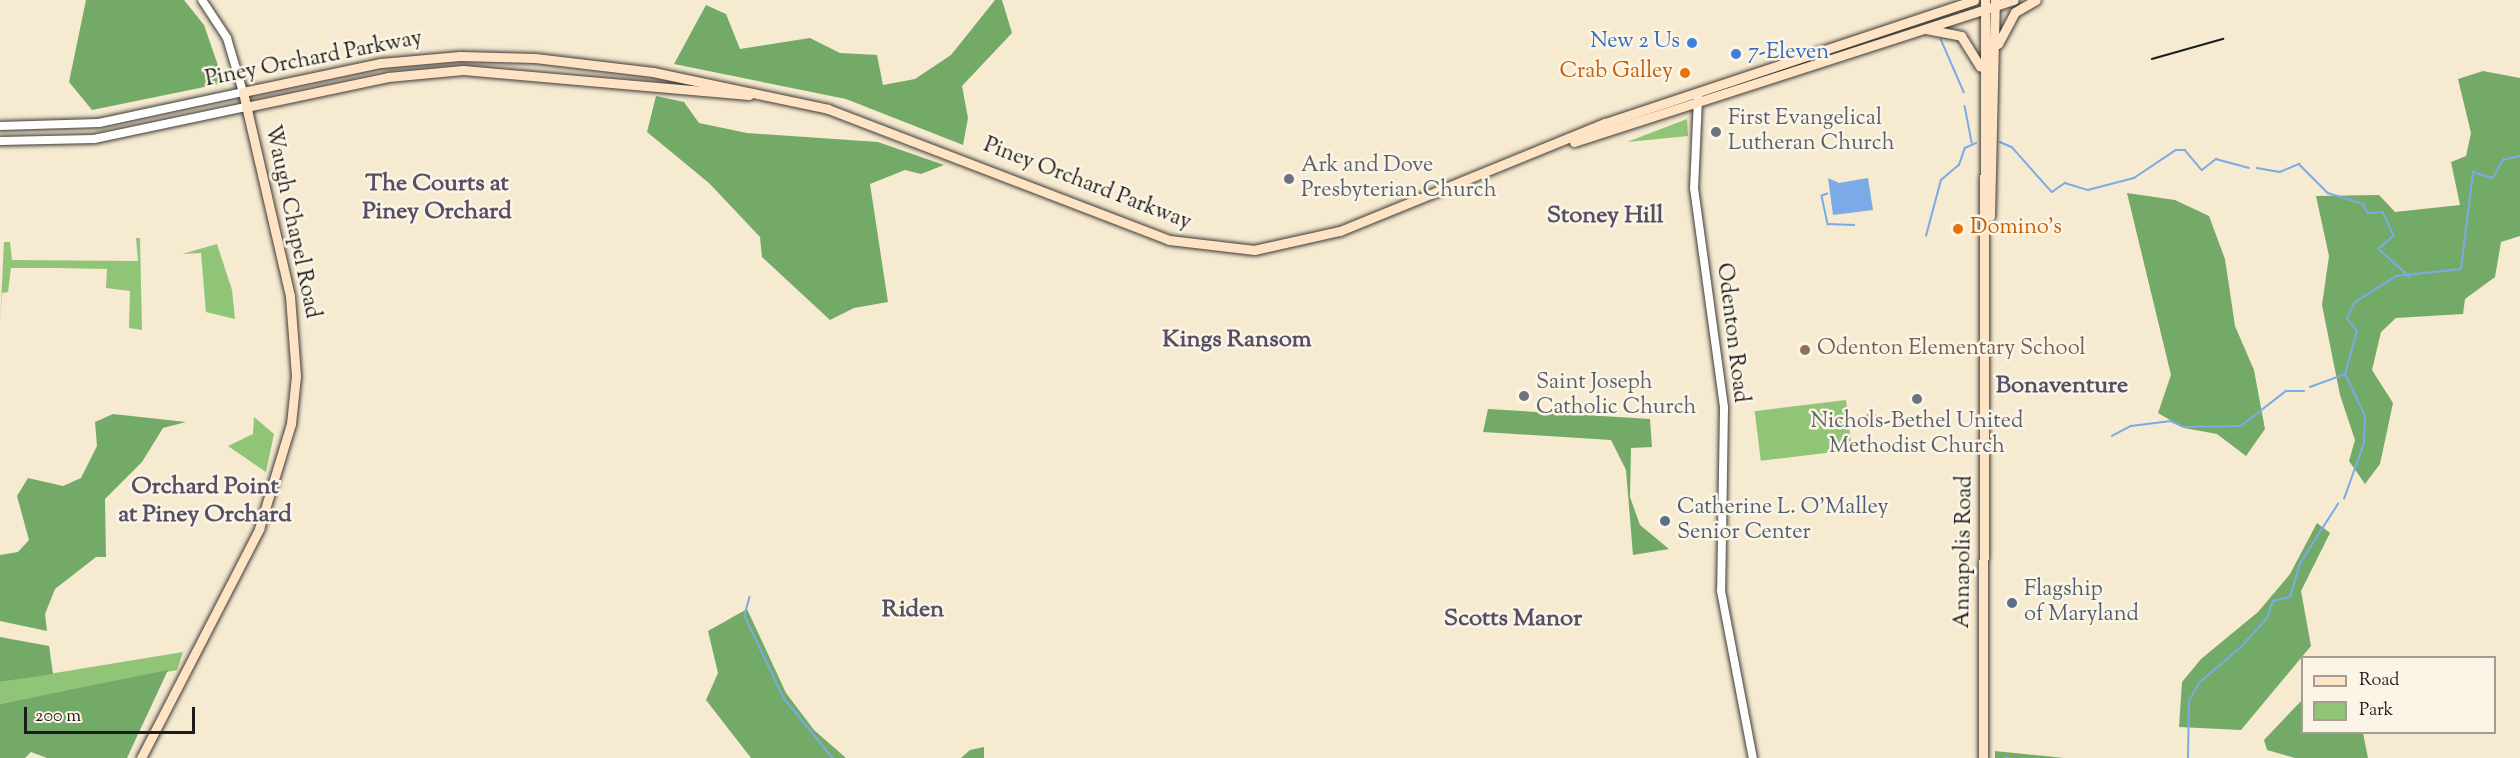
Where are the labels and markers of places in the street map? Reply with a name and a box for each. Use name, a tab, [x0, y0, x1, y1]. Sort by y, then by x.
place label: New 2 Us	[1590, 30, 1680, 56]
marker: New 2 Us	[1685, 36, 1699, 50]
place label: 7-Eleven	[1748, 41, 1829, 67]
marker: 7-Eleven	[1729, 47, 1743, 61]
place label: Crab Galley	[1560, 60, 1673, 86]
marker: Crab Galley	[1678, 66, 1692, 80]
place label: First Evangelical Lutheran Church	[1728, 106, 1895, 158]
marker: First Evangelical Lutheran Church	[1709, 125, 1723, 139]
place label: Ark and Dove Presbyterian Church	[1301, 153, 1497, 204]
marker: Ark and Dove Presbyterian Church	[1282, 172, 1296, 186]
place label: Domino's	[1970, 216, 2062, 242]
marker: Domino's	[1951, 222, 1965, 236]
place label: Odenton Elementary School	[1817, 337, 2086, 363]
marker: Odenton Elementary School	[1798, 343, 1812, 357]
place label: Saint Joseph Catholic Church	[1536, 370, 1697, 422]
marker: Saint Joseph Catholic Church	[1517, 389, 1531, 403]
marker: Nichols-Bethel United Methodist Church	[1910, 392, 1924, 406]
place label: Nichols-Bethel United Methodist Church	[1811, 409, 2023, 460]
place label: Catherine L. O'Malley Senior Center	[1677, 495, 1888, 546]
marker: Catherine L. O'Malley Senior Center	[1658, 514, 1672, 528]
place label: Flagship of Maryland	[2024, 577, 2139, 628]
marker: Flagship of Maryland	[2005, 596, 2019, 610]

